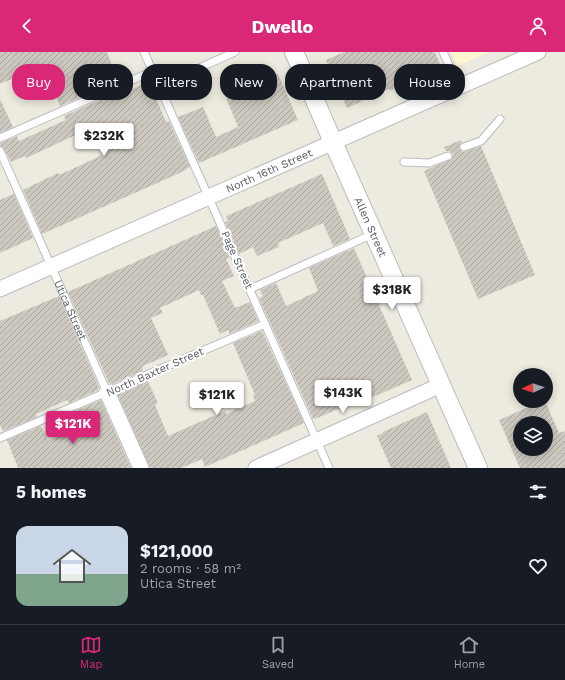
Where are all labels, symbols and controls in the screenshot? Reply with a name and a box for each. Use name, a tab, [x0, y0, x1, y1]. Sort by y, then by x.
icon: back	[16, 15, 38, 37]
icon: person	[527, 15, 549, 37]
text: Dwello	[252, 16, 313, 37]
chip: Buy	[12, 64, 65, 100]
chip: Rent	[73, 64, 133, 100]
chip: Filters	[141, 64, 212, 100]
chip: New	[220, 64, 277, 100]
chip: Apartment	[285, 64, 386, 100]
chip: House	[394, 64, 465, 100]
pin: $232K	[76, 123, 132, 157]
text: $232K	[84, 128, 124, 143]
street label: North 16th Street	[224, 146, 315, 195]
street label: Allen Street	[352, 195, 390, 259]
street label: Page Street	[218, 229, 256, 291]
pin: $318K	[364, 277, 420, 311]
street label: Utica Street	[52, 278, 90, 342]
text: $318K	[373, 282, 411, 297]
street label: North Baxter Street	[104, 345, 206, 399]
north arrow	[513, 368, 553, 408]
map controls	[513, 368, 553, 456]
pin: $143K	[315, 380, 371, 414]
pin: $121K	[189, 382, 245, 416]
text: $143K	[323, 385, 363, 400]
text: $121K	[199, 387, 235, 402]
pin: $121K	[45, 411, 101, 445]
text: $121K	[55, 416, 91, 431]
button: layers	[513, 416, 553, 456]
icon: filters	[527, 481, 549, 503]
text: 5 homes	[16, 482, 86, 502]
text: $121,000	[140, 541, 213, 561]
icon: home	[48, 542, 96, 590]
icon: heart	[527, 555, 549, 577]
text: 2 rooms · 58 m²	[140, 561, 241, 576]
text: Utica Street	[140, 576, 216, 591]
tab: Map	[80, 634, 102, 671]
tab: Saved	[262, 634, 294, 671]
tab: Home	[454, 634, 485, 671]

